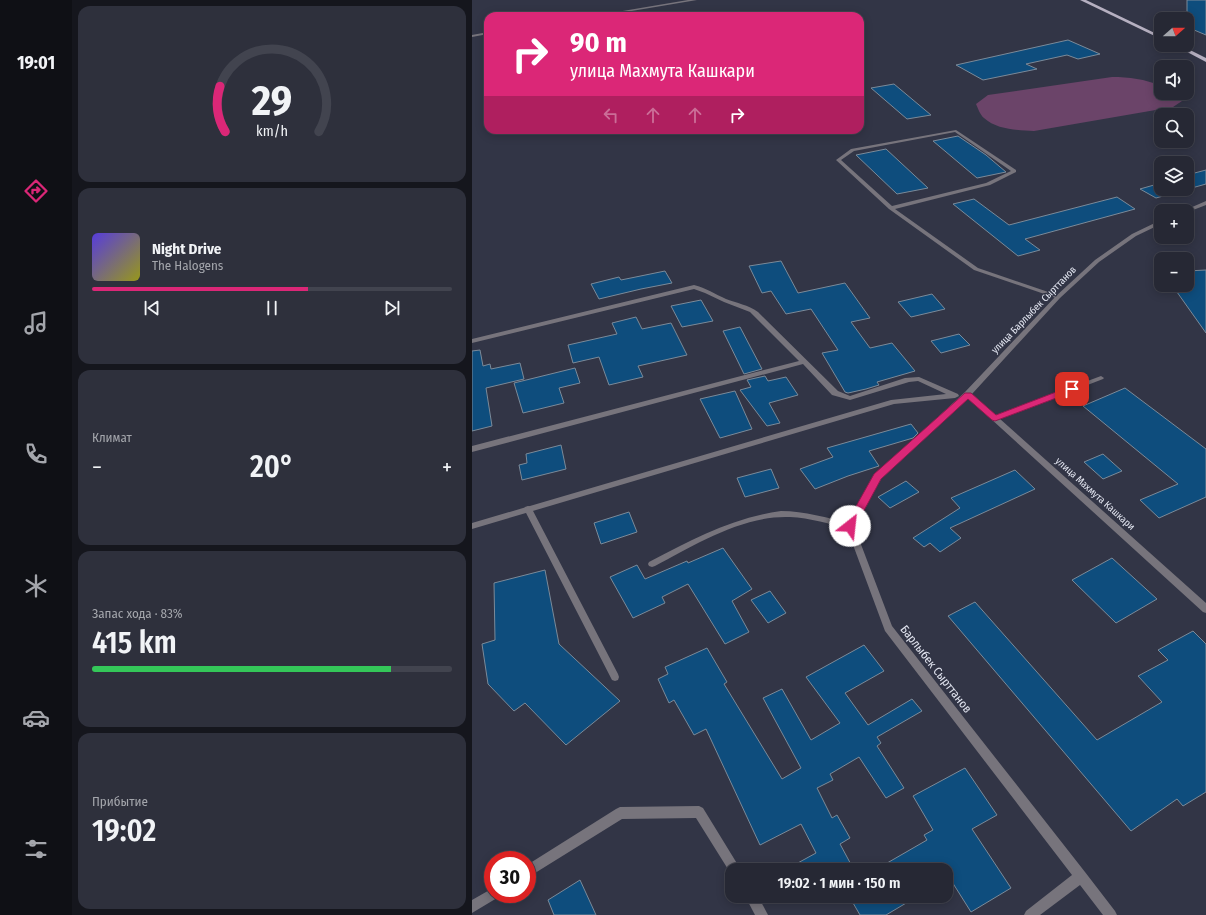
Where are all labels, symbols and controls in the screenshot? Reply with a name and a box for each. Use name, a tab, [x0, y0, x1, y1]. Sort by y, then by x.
north arrow	[1154, 12, 1194, 52]
map controls	[1154, 12, 1194, 292]
text: 90 m	[570, 26, 627, 59]
icon: right	[504, 28, 556, 80]
text: 19:01	[17, 52, 55, 74]
text: улица Махмута Кашкари	[570, 60, 755, 82]
button: sound	[1154, 60, 1194, 100]
text: 29	[251, 76, 292, 126]
icon: left	[600, 104, 622, 126]
icon: ahead	[642, 104, 664, 126]
icon: ahead	[684, 104, 706, 126]
icon: right	[726, 104, 748, 126]
button: search	[1154, 108, 1194, 148]
text: km/h	[256, 122, 288, 139]
button: layers	[1154, 156, 1194, 196]
icon: directions	[22, 177, 50, 205]
button: +	[1154, 204, 1194, 244]
text: Night Drive	[152, 240, 221, 258]
button: −	[1154, 252, 1194, 292]
text: The Halogens	[152, 258, 223, 273]
street label: улица Барлыбек Сырттанов	[989, 264, 1079, 356]
icon: previous	[141, 297, 163, 319]
icon: pause	[261, 297, 283, 319]
icon: next	[381, 297, 403, 319]
icon: music	[22, 309, 50, 337]
pin	[1055, 372, 1089, 406]
icon: arrive	[1061, 378, 1083, 400]
text: Климат	[92, 430, 132, 445]
icon: phone	[22, 440, 50, 468]
text: 20°	[250, 449, 294, 485]
text: −	[92, 454, 102, 481]
text: +	[442, 454, 452, 481]
street label: улица Махмута Кашкари	[1053, 455, 1137, 533]
position arrow	[829, 505, 871, 547]
icon: climate	[22, 572, 50, 600]
text: Запас хода · 83%	[92, 606, 183, 621]
street label: Барлыбек Сырттанов	[897, 622, 975, 716]
text: 415 km	[92, 625, 177, 661]
icon: car	[22, 704, 50, 732]
text: Прибытие	[92, 794, 148, 809]
text: 19:02	[92, 813, 156, 849]
icon: filters	[22, 835, 50, 863]
speed limit sign: 30	[484, 851, 536, 903]
text: 19:02 · 1 мин · 150 m	[778, 874, 900, 892]

